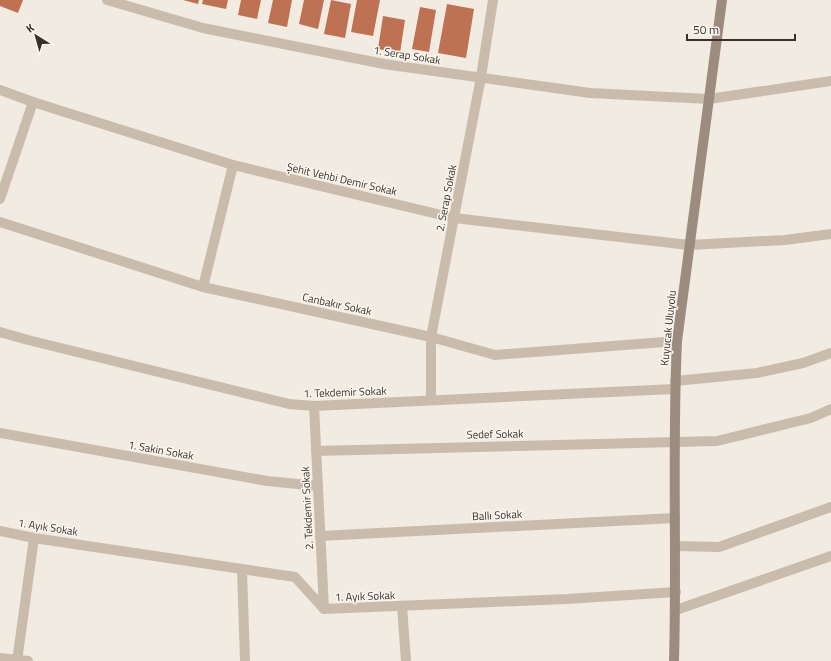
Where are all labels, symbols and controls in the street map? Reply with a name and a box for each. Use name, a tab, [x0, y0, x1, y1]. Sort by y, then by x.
north arrow	[16, 16, 56, 56]
scale bar	[687, 16, 795, 42]
text: K	[23, 19, 38, 36]
text: 50 m	[693, 20, 719, 39]
street label: 1. Serap Sokak	[372, 42, 442, 68]
street label: Şehit Vehbi Demir Sokak	[285, 159, 399, 200]
street label: 2. Serap Sokak	[432, 162, 460, 233]
street label: Canbakır Sokak	[301, 289, 374, 319]
street label: Kuyucak Uluyolu	[656, 289, 680, 367]
street label: 1. Tekdemir Sokak	[303, 383, 388, 401]
street label: Sedef Sokak	[466, 425, 524, 442]
street label: 1. Sakin Sokak	[127, 436, 196, 464]
street label: 2. Tekdemir Sokak	[297, 465, 317, 550]
street label: Ballı Sokak	[472, 506, 523, 524]
street label: 1. Ayık Sokak	[17, 514, 80, 540]
street label: 1. Ayık Sokak	[334, 587, 396, 605]

